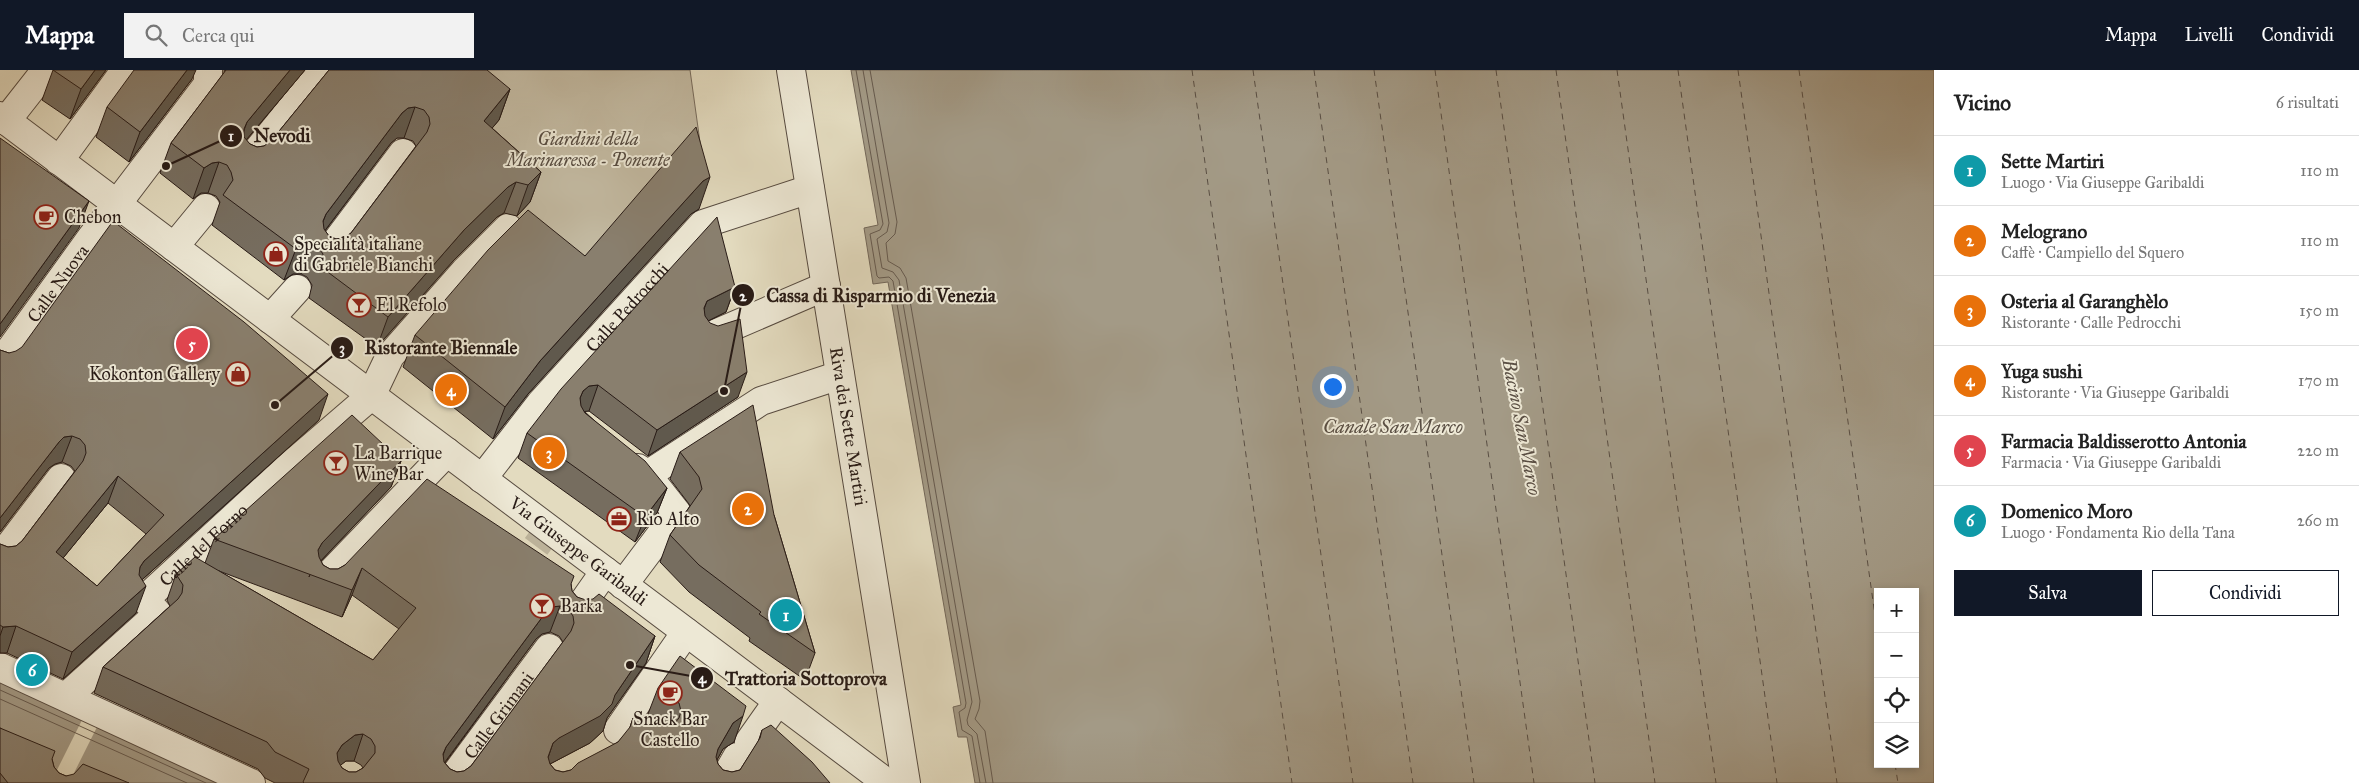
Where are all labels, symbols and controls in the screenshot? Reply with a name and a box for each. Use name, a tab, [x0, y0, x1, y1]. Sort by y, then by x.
search box	[124, 13, 474, 58]
text: Mappa	[25, 20, 94, 50]
icon: search	[142, 21, 170, 49]
text: Cerca qui	[182, 24, 255, 47]
text: Mappa	[2105, 24, 2157, 46]
text: Livelli	[2185, 24, 2233, 46]
text: Condividi	[2261, 24, 2334, 46]
text: Vicino	[1954, 90, 2011, 116]
text: 6 risultati	[2276, 93, 2339, 112]
callout: Nevodi	[218, 119, 320, 153]
text: Nevodi	[253, 124, 311, 147]
text: 1	[228, 127, 234, 145]
park label: Giardini della Marinaressa - Ponente	[504, 128, 671, 171]
text: Sette Martiri	[2001, 150, 2104, 173]
text: 1	[1967, 161, 1973, 180]
text: 110 m	[2300, 161, 2339, 180]
text: Luogo · Via Giuseppe Garibaldi	[2001, 173, 2204, 192]
cafe icon: Chebon	[33, 204, 59, 230]
place label: Chebon	[64, 206, 122, 228]
text: Melograno	[2001, 220, 2087, 243]
text: 2	[1966, 231, 1974, 250]
text: 110 m	[2300, 231, 2339, 250]
place label: Specialità italiane di Gabriele Bianchi	[294, 233, 433, 276]
street label: Calle Nuova	[22, 240, 94, 327]
shop icon: Specialità italiane di Gabriele Bianchi	[263, 241, 289, 267]
text: Caffè · Campiello del Squero	[2001, 243, 2184, 262]
street label: Calle Pedrocchi	[581, 258, 674, 357]
callout: Cassa di Risparmio di Venezia	[731, 278, 1006, 312]
text: Cassa di Risparmio di Venezia	[766, 284, 997, 308]
text: 2	[739, 287, 747, 305]
text: Osteria al Garanghèlo	[2001, 290, 2168, 313]
bar icon: El Refolo	[346, 292, 372, 318]
place label: El Refolo	[376, 294, 447, 316]
text: 3	[1967, 301, 1973, 320]
text: 150 m	[2299, 301, 2339, 320]
text: Ristorante · Calle Pedrocchi	[2001, 313, 2181, 332]
pin: 5	[176, 325, 208, 363]
callout: Ristorante Biennale	[329, 331, 527, 365]
text: Ristorante Biennale	[364, 336, 518, 359]
text: 3	[339, 339, 345, 358]
street label: Riva dei Sette Martiri	[825, 345, 872, 508]
water label: Bacino San Marco	[1497, 356, 1547, 497]
text: Yuga sushi	[2001, 360, 2083, 383]
shop icon: Kokonton Gallery	[225, 361, 251, 387]
place label: Kokonton Gallery	[89, 363, 221, 385]
pin: 4	[435, 371, 467, 409]
text: 4	[1966, 371, 1974, 390]
text: 170 m	[2298, 371, 2339, 390]
your location	[1320, 374, 1346, 400]
text: Ristorante · Via Giuseppe Garibaldi	[2001, 383, 2229, 402]
water label: Canale San Marco	[1323, 415, 1463, 438]
text: Farmacia Baldisserotto Antonia	[2001, 430, 2247, 453]
pin: 3	[533, 434, 565, 472]
text: 5	[1966, 441, 1974, 460]
text: 220 m	[2297, 441, 2339, 460]
place label: La Barrique Wine Bar	[354, 442, 442, 485]
bar icon: La Barrique Wine Bar	[323, 450, 349, 476]
text: Farmacia · Via Giuseppe Garibaldi	[2001, 453, 2221, 472]
pin: 2	[732, 490, 764, 528]
street label: Via Giuseppe Garibaldi	[504, 491, 652, 610]
street label: Calle del Forno	[155, 499, 253, 591]
text: Domenico Moro	[2001, 500, 2132, 523]
office icon: Rio Alto	[606, 506, 632, 532]
place label: Rio Alto	[636, 508, 699, 530]
text: 6	[1966, 511, 1974, 530]
text: 260 m	[2297, 511, 2339, 530]
text: Luogo · Fondamenta Rio della Tana	[2001, 523, 2235, 542]
button: Salva	[1954, 570, 2142, 616]
button: Condividi	[2152, 570, 2339, 616]
map controls	[1874, 588, 1919, 768]
button: +	[1874, 588, 1919, 633]
bar icon: Barka	[529, 593, 555, 619]
place label: Barka	[560, 595, 602, 617]
pin: 1	[770, 596, 802, 634]
button: −	[1874, 633, 1919, 678]
pin: 6	[16, 651, 48, 689]
callout: Trattoria Sottoprova	[689, 661, 897, 695]
street label: Calle Grimani	[459, 667, 539, 764]
text: Trattoria Sottoprova	[724, 667, 888, 691]
text: 4	[698, 669, 707, 688]
button: locate	[1874, 678, 1919, 723]
cafe icon: Snack Bar Castello	[657, 680, 683, 706]
place label: Snack Bar Castello	[633, 708, 707, 751]
button: layers	[1874, 723, 1919, 768]

